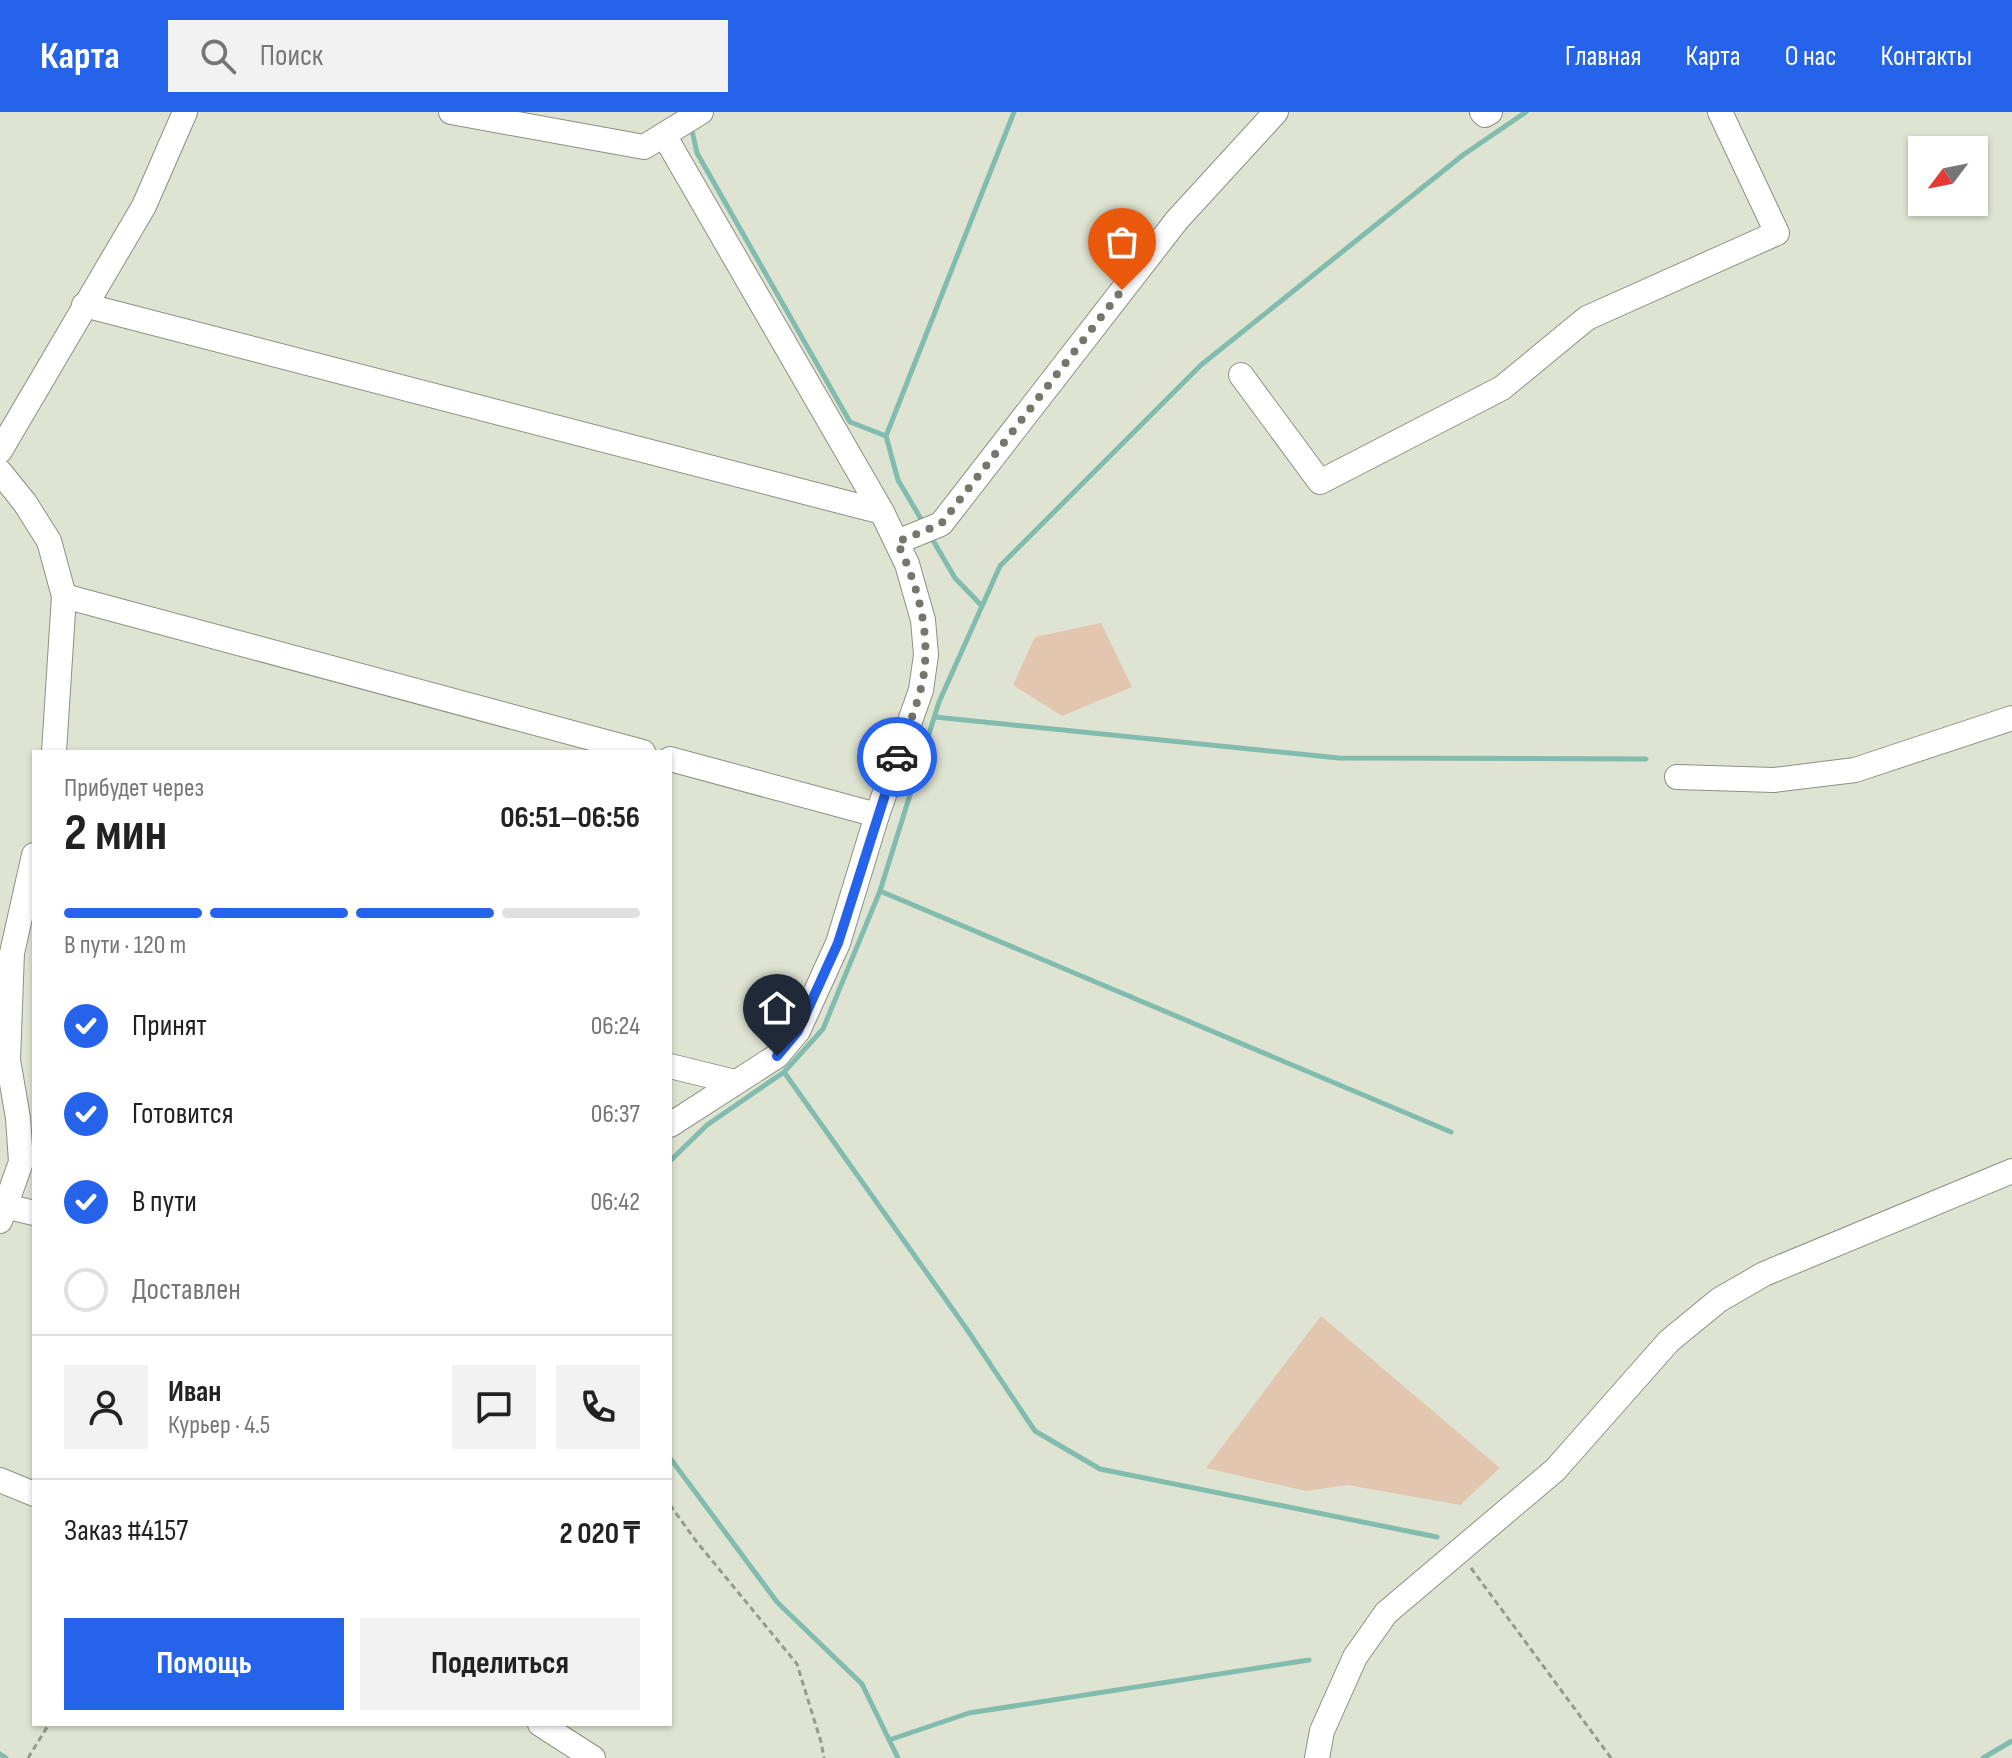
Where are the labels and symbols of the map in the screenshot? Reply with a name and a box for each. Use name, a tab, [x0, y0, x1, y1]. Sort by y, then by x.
north arrow	[1908, 136, 1988, 216]
pin	[1088, 208, 1156, 290]
courier	[857, 717, 937, 797]
pin	[743, 974, 811, 1056]

